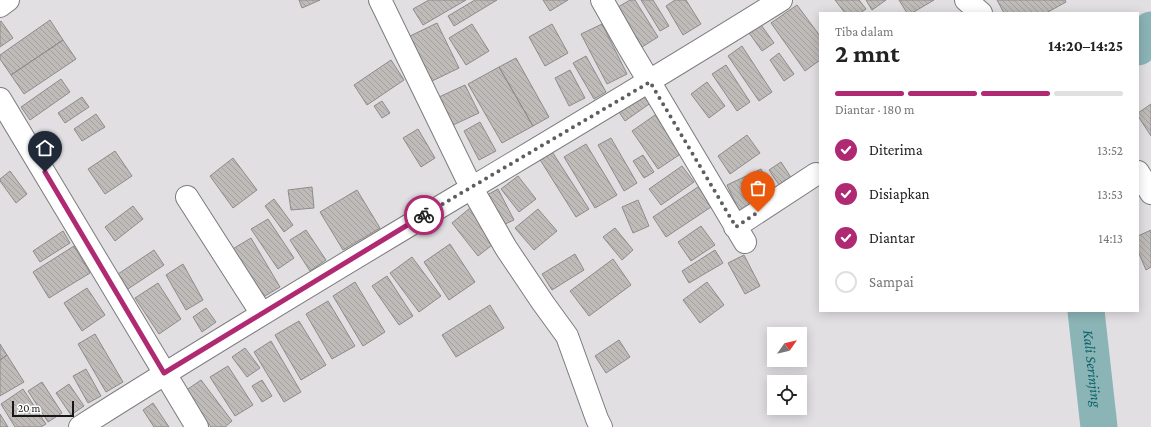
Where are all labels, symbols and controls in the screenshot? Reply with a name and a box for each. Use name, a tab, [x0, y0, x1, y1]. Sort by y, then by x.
text: Tiba dalam	[835, 24, 893, 39]
text: 14:20–14:25	[1048, 38, 1123, 54]
text: 2 mnt	[835, 39, 900, 68]
text: Diantar · 180 m	[835, 102, 915, 117]
pin	[28, 131, 62, 172]
icon: home	[34, 137, 56, 159]
icon: check	[835, 139, 857, 161]
text: Diterima	[869, 142, 923, 158]
text: 13:52	[1098, 143, 1123, 158]
pin	[741, 171, 775, 212]
icon: bag	[747, 177, 769, 199]
icon: check	[835, 183, 857, 205]
text: Disiapkan	[869, 186, 930, 202]
text: 13:53	[1097, 187, 1123, 202]
courier	[404, 195, 444, 235]
icon: bike	[413, 204, 435, 226]
icon: check	[835, 227, 857, 249]
text: Diantar	[869, 230, 915, 246]
text: 14:13	[1099, 231, 1123, 246]
text: Sampai	[869, 274, 914, 290]
north arrow	[767, 327, 807, 367]
map controls	[767, 327, 807, 415]
water label: Kali Serinjing	[1080, 329, 1105, 409]
button: locate	[767, 375, 807, 415]
scale bar	[12, 399, 74, 418]
text: 20 m	[18, 402, 40, 414]

